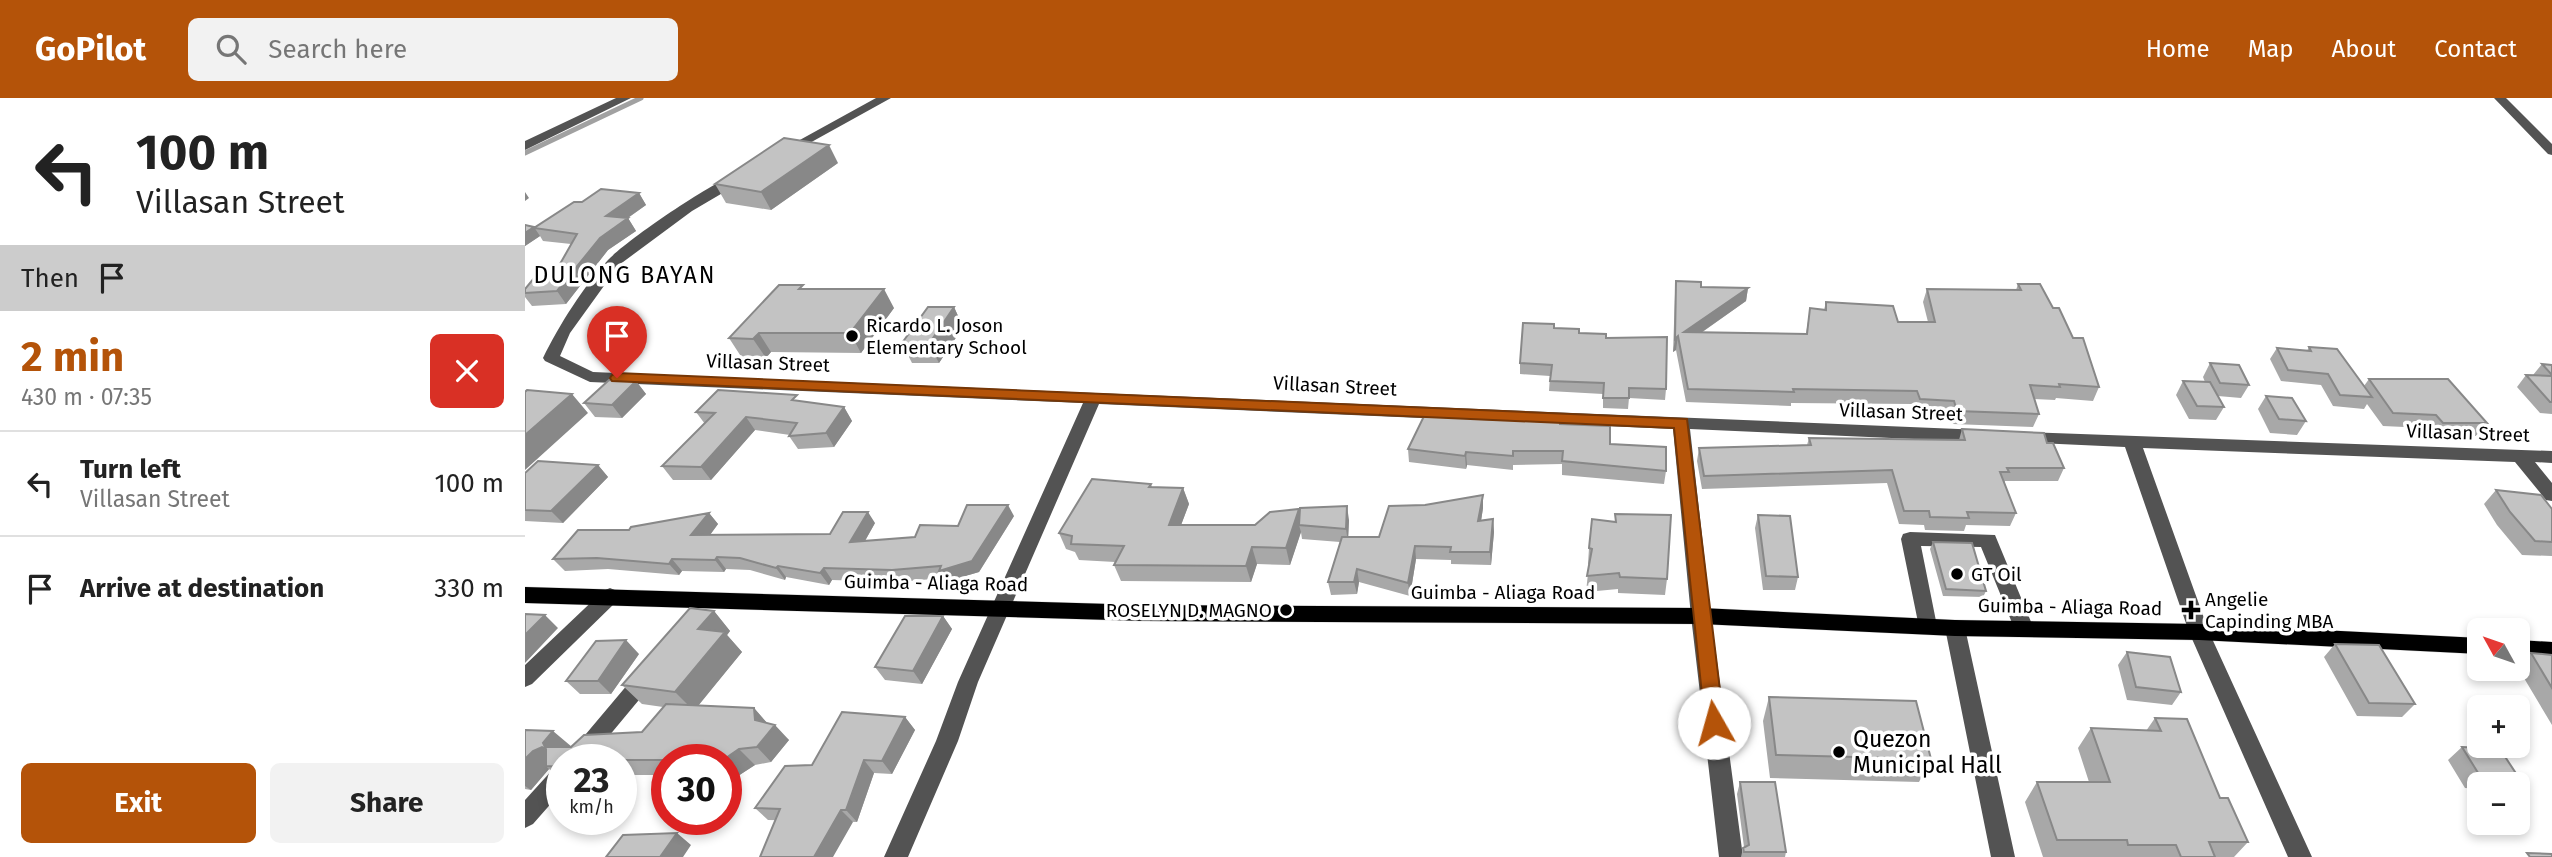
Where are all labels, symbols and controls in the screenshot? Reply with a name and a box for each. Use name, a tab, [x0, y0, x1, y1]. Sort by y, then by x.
search box	[188, 18, 678, 81]
text: GoPilot	[35, 29, 146, 69]
icon: search	[212, 30, 250, 68]
text: Search here	[268, 34, 407, 65]
text: Home	[2146, 35, 2210, 63]
text: Map	[2248, 35, 2294, 63]
text: About	[2332, 35, 2396, 63]
text: Contact	[2434, 35, 2517, 63]
text: 100 m	[136, 123, 269, 182]
icon: left	[21, 126, 112, 217]
text: Villasan Street	[136, 183, 345, 221]
icon: arrive	[93, 259, 131, 297]
district label: DULONG BAYAN	[533, 261, 717, 289]
text: Then	[21, 263, 79, 294]
pin	[587, 306, 647, 378]
place label: Ricardo L. Joson Elementary School	[866, 314, 1027, 359]
icon: arrive	[598, 317, 636, 355]
marker: Ricardo L. Joson Elementary School	[844, 328, 860, 344]
text: 2 min	[21, 332, 124, 382]
button: close	[430, 334, 504, 408]
street label: Villasan Street	[706, 349, 830, 377]
street label: Villasan Street	[1273, 371, 1398, 401]
text: 430 m · 07:35	[21, 383, 152, 411]
street label: Villasan Street	[1839, 398, 1963, 426]
street label: Villasan Street	[2406, 419, 2530, 447]
text: Turn left	[80, 454, 181, 485]
icon: left	[21, 465, 59, 503]
text: 100 m	[435, 468, 504, 499]
text: Villasan Street	[80, 485, 230, 513]
place label: GT Oil	[1971, 563, 2022, 586]
marker: GT Oil	[1949, 566, 1965, 582]
icon: arrive	[21, 570, 59, 608]
street label: Guimba - Aliaga Road	[844, 570, 1028, 596]
text: Arrive at destination	[80, 573, 324, 604]
text: 330 m	[434, 573, 504, 604]
street label: Guimba - Aliaga Road	[1411, 581, 1595, 604]
place label: Angelie Capinding MBA	[2205, 588, 2334, 633]
street label: Guimba - Aliaga Road	[1978, 594, 2162, 620]
place label: ROSELYN D. MAGNO	[1106, 599, 1272, 622]
marker: ROSELYN D. MAGNO	[1278, 602, 1294, 618]
marker: Angelie Capinding MBA	[2183, 602, 2199, 618]
north arrow	[2467, 618, 2531, 681]
map controls	[2467, 618, 2530, 835]
position arrow	[1677, 686, 1751, 760]
button: +	[2467, 695, 2530, 758]
place label: Quezon Municipal Hall	[1853, 725, 2002, 779]
speed limit sign: 30	[651, 744, 742, 835]
marker: Quezon Municipal Hall	[1831, 744, 1847, 760]
text: 23	[573, 759, 610, 801]
button: Exit	[21, 763, 256, 843]
button: Share	[270, 763, 504, 843]
button: −	[2467, 772, 2530, 835]
text: km/h	[569, 796, 614, 818]

